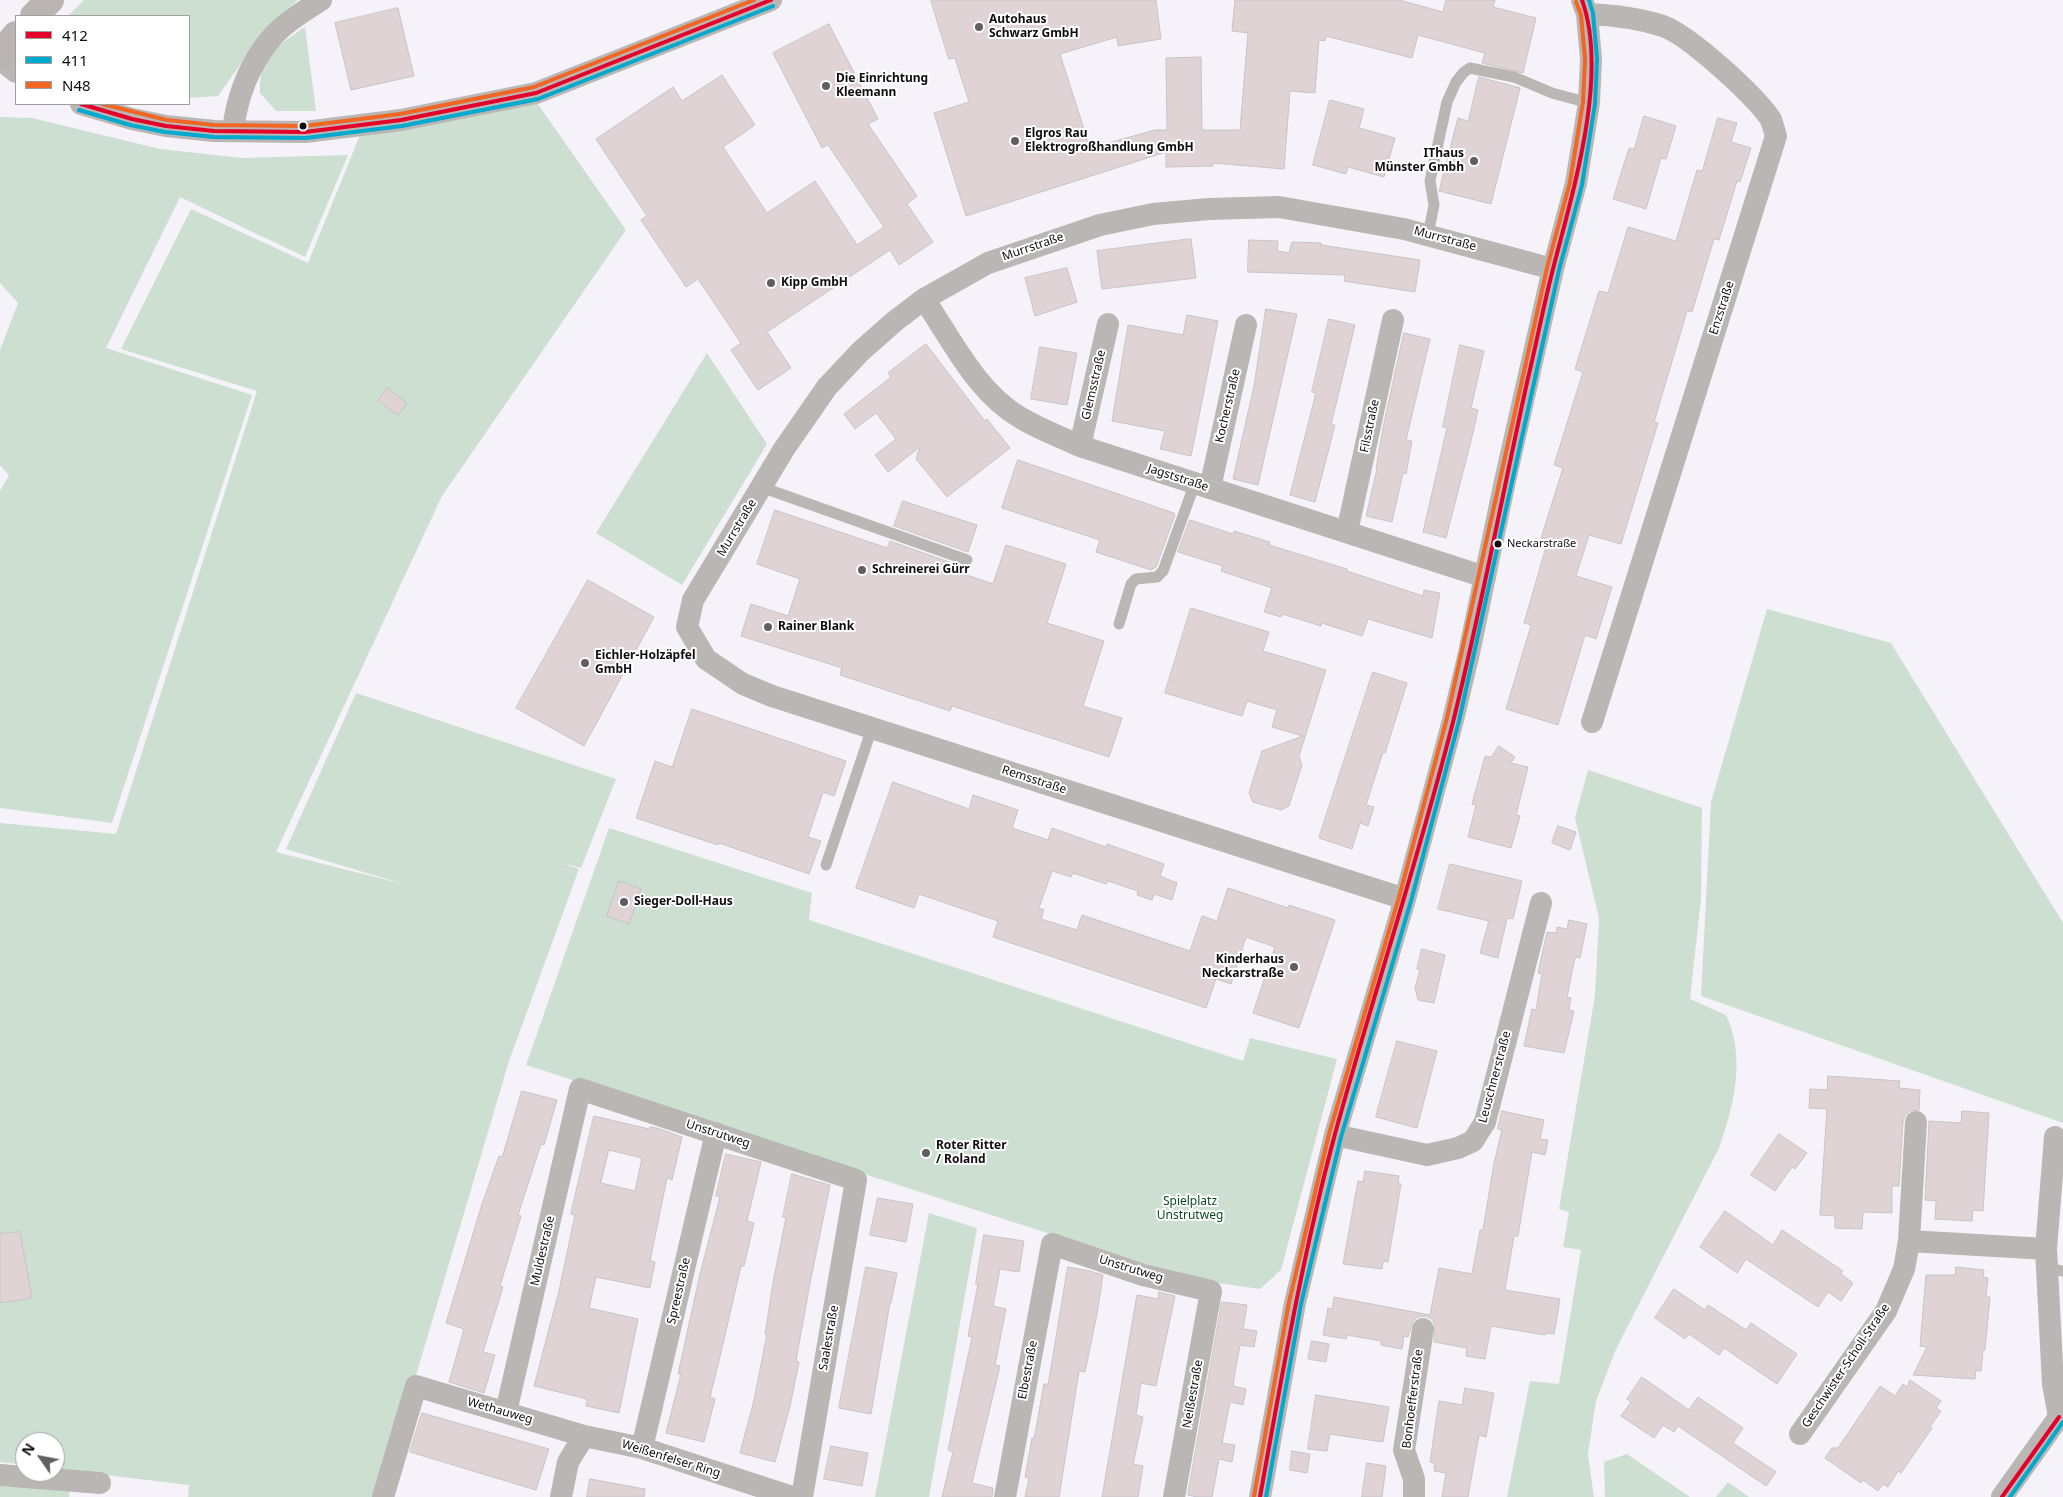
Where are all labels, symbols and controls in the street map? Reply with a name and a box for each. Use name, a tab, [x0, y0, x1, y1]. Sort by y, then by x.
place label: Autohaus Schwarz GmbH	[989, 13, 1079, 41]
legend	[15, 15, 190, 105]
marker: Autohaus Schwarz GmbH	[973, 21, 985, 33]
text: 412	[62, 25, 88, 45]
text: 411	[62, 50, 88, 70]
place label: Die Einrichtung Kleemann	[836, 72, 928, 100]
text: N48	[62, 75, 91, 95]
marker: Die Einrichtung Kleemann	[820, 80, 832, 92]
unlabelled marker	[298, 121, 308, 131]
place label: Elgros Rau Elektrogroßhandlung GmbH	[1025, 127, 1194, 155]
marker: Elgros Rau Elektrogroßhandlung GmbH	[1009, 135, 1021, 147]
place label: IThaus Münster Gmbh	[1374, 147, 1464, 175]
marker: IThaus Münster Gmbh	[1468, 155, 1480, 167]
street label: Murrstraße	[1412, 224, 1478, 254]
street label: Murrstraße	[1000, 230, 1066, 264]
place label: Kipp GmbH	[781, 276, 848, 290]
marker: Kipp GmbH	[765, 277, 777, 289]
street label: Enzstraße	[1707, 279, 1737, 337]
street label: Glemsstraße	[1079, 349, 1109, 421]
street label: Kocherstraße	[1212, 368, 1244, 444]
street label: Filsstraße	[1357, 398, 1383, 454]
street label: Jagststraße	[1146, 461, 1210, 495]
street label: Murrstraße	[714, 497, 760, 559]
place label: Neckarstraße	[1507, 537, 1576, 551]
marker: Neckarstraße	[1493, 539, 1503, 549]
place label: Schreinerei Gürr	[872, 563, 970, 577]
marker: Schreinerei Gürr	[856, 564, 868, 576]
place label: Rainer Blank	[778, 620, 854, 634]
marker: Rainer Blank	[762, 621, 774, 633]
place label: Eichler-Holzäpfel GmbH	[595, 649, 696, 677]
marker: Eichler-Holzäpfel GmbH	[579, 657, 591, 669]
street label: Remsstraße	[1000, 763, 1068, 797]
place label: Sieger-Doll-Haus	[634, 895, 733, 909]
marker: Sieger-Doll-Haus	[618, 896, 630, 908]
place label: Kinderhaus Neckarstraße	[1202, 953, 1284, 981]
marker: Kinderhaus Neckarstraße	[1288, 961, 1300, 973]
street label: Leuschnerstraße	[1476, 1030, 1514, 1124]
street label: Unstrutweg	[684, 1117, 752, 1151]
place label: Roter Ritter / Roland	[936, 1139, 1007, 1167]
marker: Roter Ritter / Roland	[920, 1147, 932, 1159]
park label: Spielplatz Unstrutweg	[1157, 1195, 1223, 1223]
street label: Muldestraße	[528, 1215, 558, 1287]
street label: Unstrutweg	[1097, 1252, 1165, 1286]
street label: Spreestraße	[664, 1256, 694, 1326]
street label: Geschwister-Scholl-Straße	[1799, 1301, 1893, 1431]
street label: Saalestraße	[816, 1304, 842, 1372]
street label: Elbestraße	[1015, 1339, 1041, 1401]
street label: Bonhoefferstraße	[1400, 1349, 1426, 1449]
street label: Neißestraße	[1180, 1359, 1206, 1429]
street label: Wethauweg	[466, 1395, 534, 1427]
north arrow	[15, 1432, 65, 1482]
street label: Weißenfelser Ring	[620, 1437, 722, 1481]
text: N	[17, 1439, 39, 1459]

